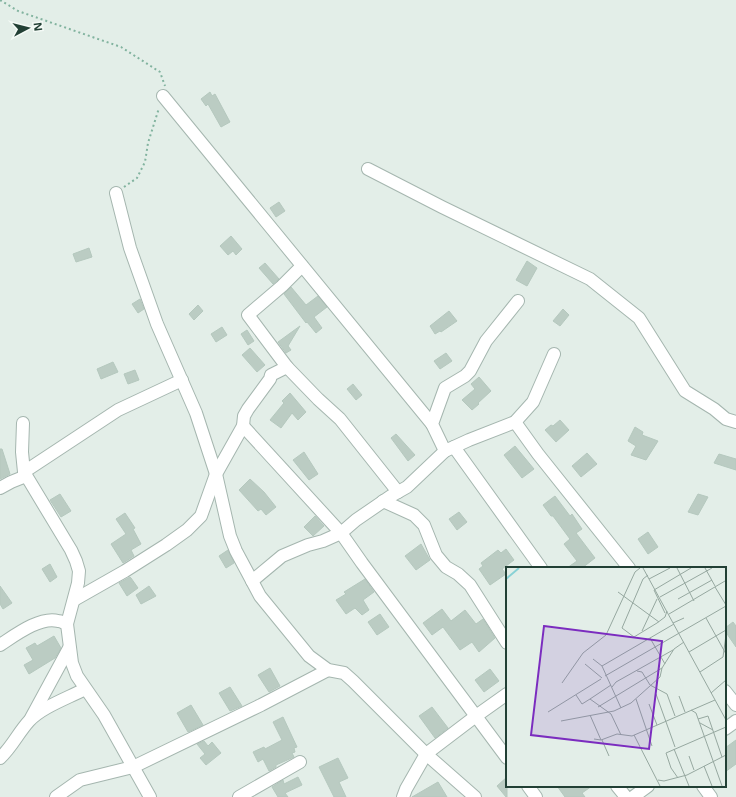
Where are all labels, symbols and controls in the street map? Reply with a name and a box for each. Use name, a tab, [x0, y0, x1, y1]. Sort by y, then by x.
north arrow	[8, 8, 48, 48]
text: N	[30, 21, 46, 32]
inset map	[506, 567, 726, 787]

